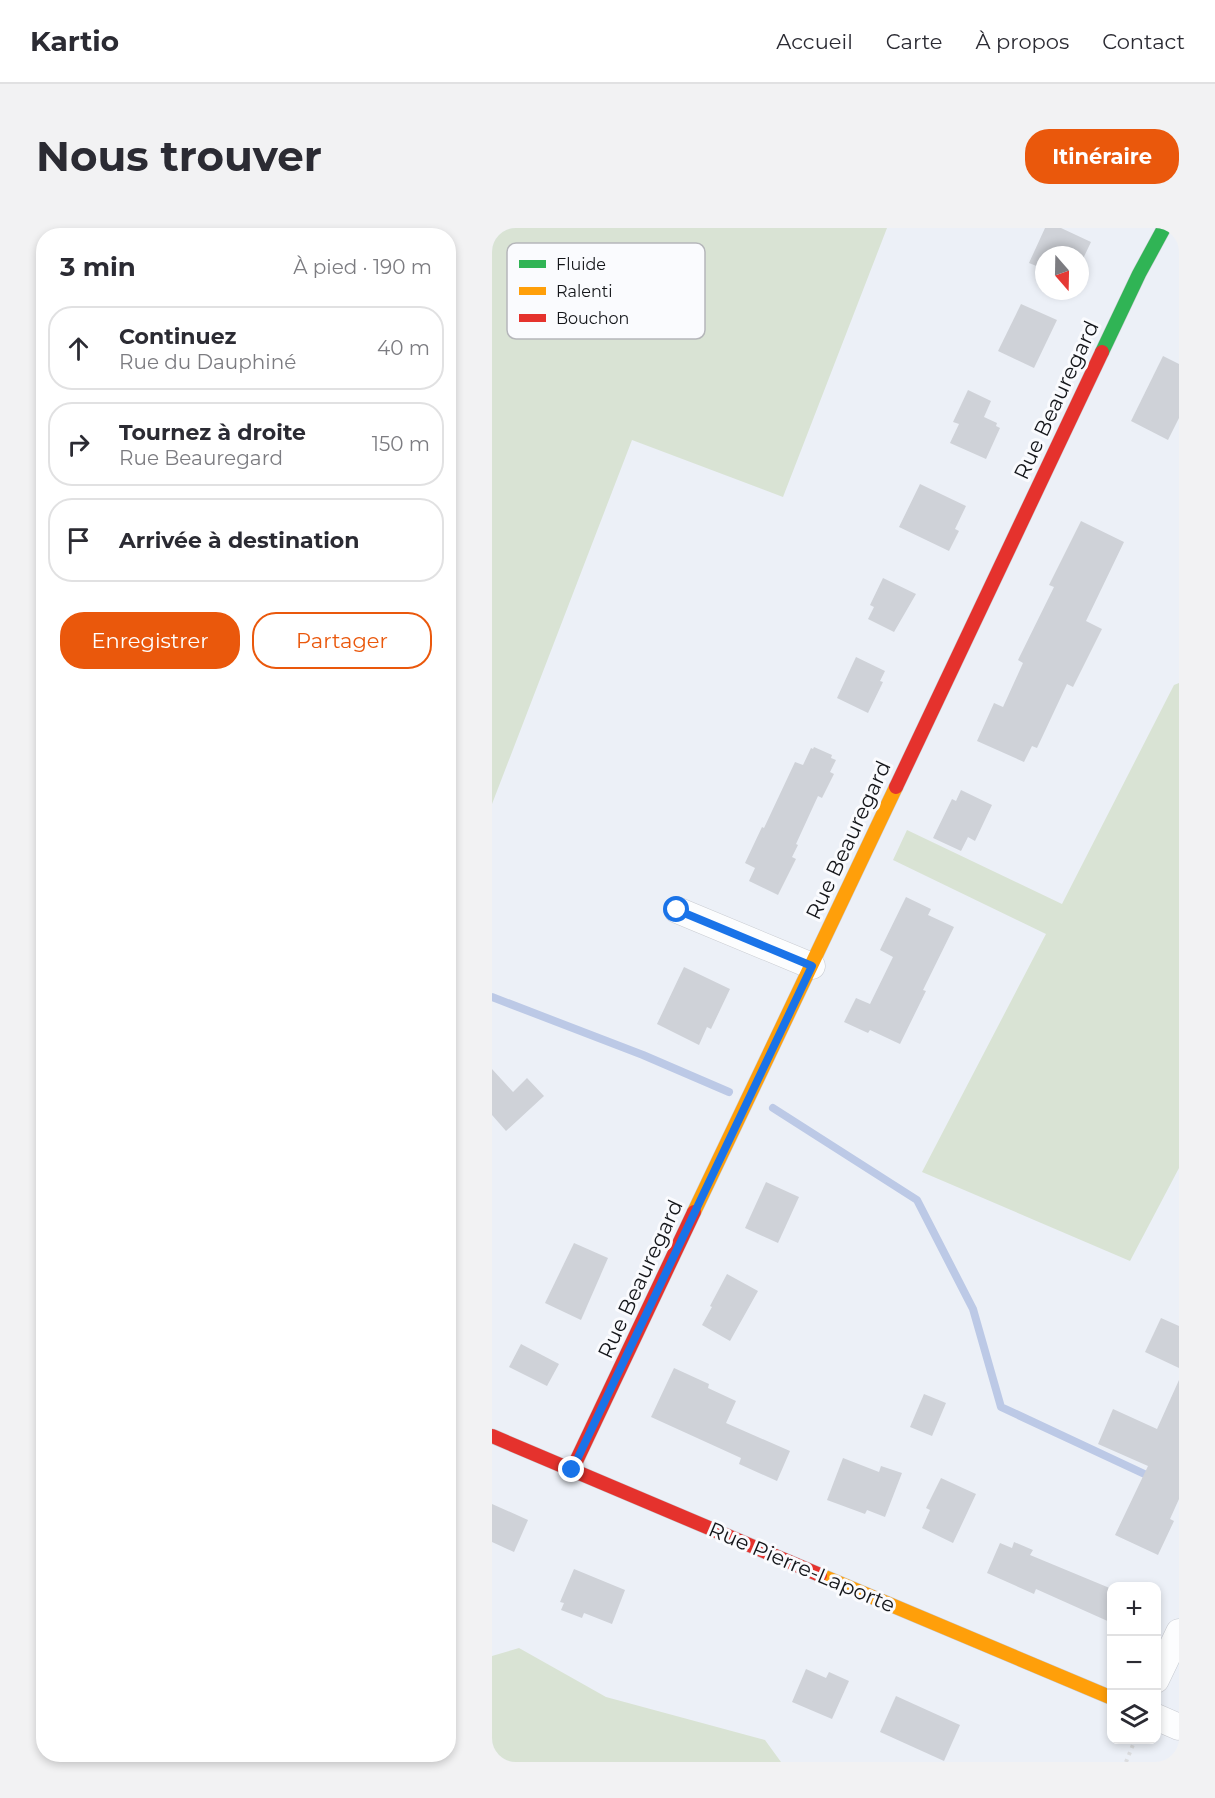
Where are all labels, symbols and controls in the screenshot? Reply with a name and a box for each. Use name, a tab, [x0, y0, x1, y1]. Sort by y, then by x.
text: Kartio	[30, 24, 119, 58]
text: Accueil	[776, 29, 853, 54]
text: Carte	[886, 29, 942, 54]
text: À propos	[975, 29, 1069, 54]
text: Contact	[1102, 29, 1185, 54]
button: Itinéraire	[1025, 129, 1179, 184]
text: Nous trouver	[36, 130, 322, 182]
legend	[507, 243, 705, 339]
north arrow	[1035, 246, 1089, 300]
text: 3 min	[60, 251, 136, 283]
text: À pied · 190 m	[293, 255, 432, 279]
text: Fluide	[556, 255, 606, 274]
text: Ralenti	[556, 282, 613, 301]
text: Bouchon	[556, 309, 629, 328]
street label: Rue Beauregard	[1008, 317, 1104, 483]
text: Continuez	[119, 323, 236, 350]
icon: ahead	[62, 332, 95, 365]
text: 40 m	[377, 336, 430, 360]
text: Rue du Dauphiné	[119, 350, 296, 374]
text: Tournez à droite	[119, 419, 306, 446]
icon: right	[62, 428, 95, 461]
text: 150 m	[372, 432, 430, 456]
text: Rue Beauregard	[119, 446, 283, 470]
icon: arrive	[62, 524, 95, 557]
text: Arrivée à destination	[119, 527, 359, 554]
button: Enregistrer	[60, 612, 240, 669]
button: Partager	[252, 612, 432, 669]
street label: Rue Beauregard	[800, 757, 896, 923]
route start	[663, 896, 689, 922]
street label: Rue Beauregard	[592, 1196, 688, 1362]
route end	[558, 1456, 584, 1482]
street label: Rue Pierre-Laporte	[705, 1516, 899, 1618]
map controls	[1107, 1582, 1161, 1744]
button: +	[1107, 1582, 1161, 1636]
button: −	[1107, 1636, 1161, 1690]
button: layers	[1107, 1690, 1161, 1744]

